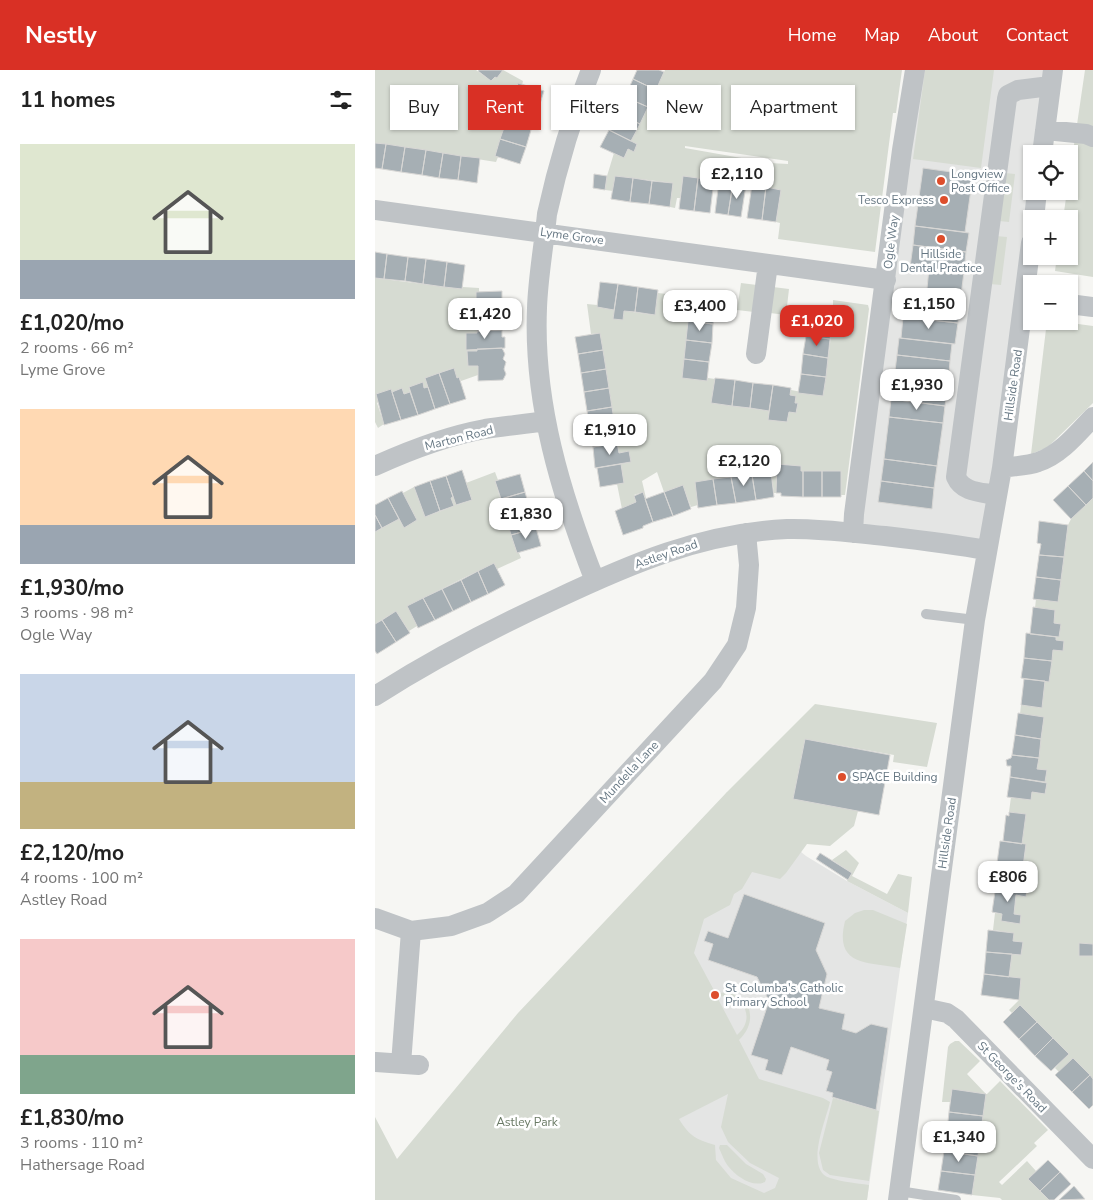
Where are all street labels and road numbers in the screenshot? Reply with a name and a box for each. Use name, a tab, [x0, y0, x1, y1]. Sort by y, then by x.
street label: Ogle Way	[880, 213, 902, 270]
street label: Lyme Grove	[539, 224, 605, 248]
street label: Hillside Road	[1000, 348, 1026, 422]
street label: Marton Road	[423, 422, 495, 454]
street label: Astley Road	[632, 536, 700, 572]
street label: Mundella Lane	[596, 737, 662, 807]
street label: Hillside Road	[934, 796, 960, 870]
street label: St George's Road	[974, 1038, 1050, 1116]

